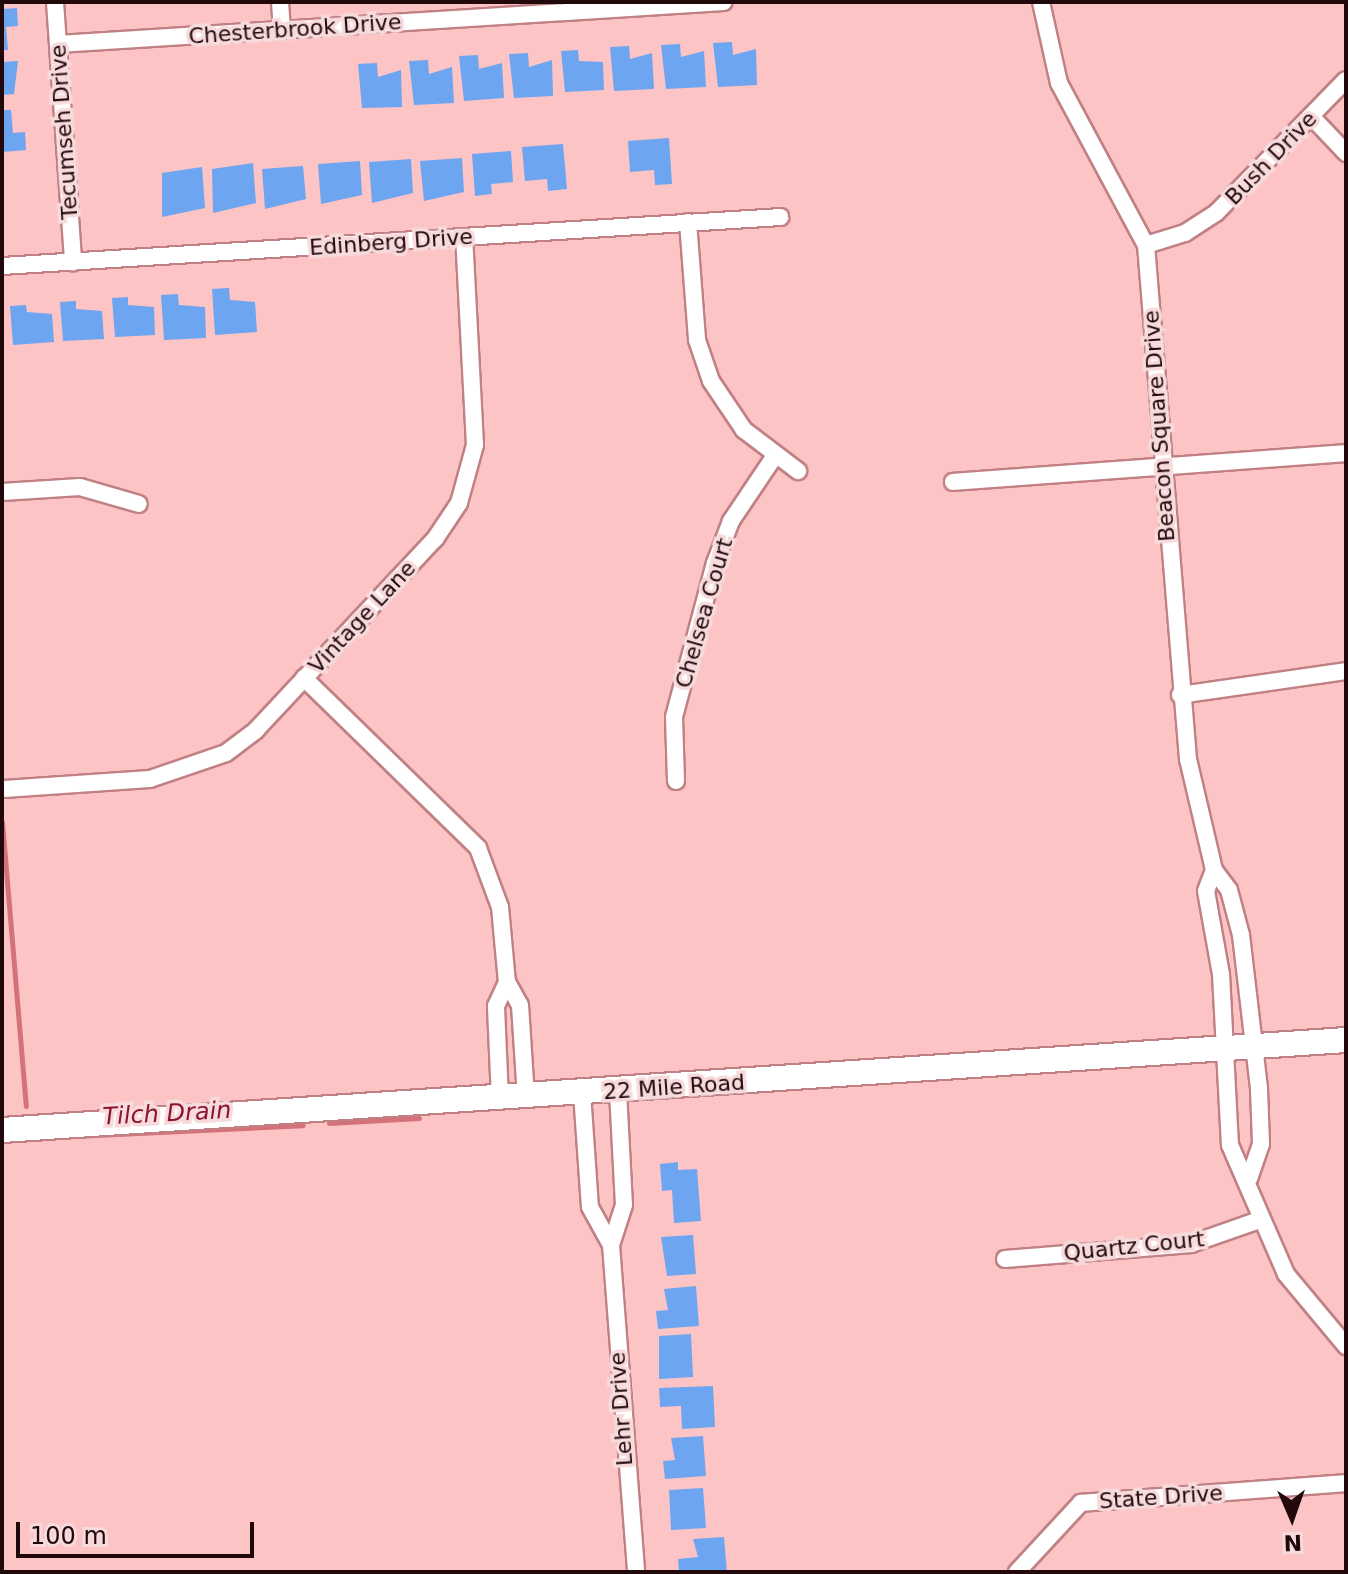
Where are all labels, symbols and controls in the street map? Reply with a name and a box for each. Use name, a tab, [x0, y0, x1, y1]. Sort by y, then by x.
street label: Chesterbrook Drive	[188, 8, 402, 50]
street label: Tecumseh Drive	[45, 44, 83, 220]
street label: Bush Drive	[1220, 106, 1322, 210]
street label: Edinberg Drive	[308, 223, 474, 261]
street label: Beacon Square Drive	[1138, 310, 1180, 542]
street label: Chelsea Court	[670, 535, 738, 691]
street label: Vintage Lane	[303, 555, 421, 679]
street label: 22 Mile Road	[602, 1069, 746, 1105]
water label: Tilch Drain	[102, 1096, 232, 1132]
street label: Quartz Court	[1062, 1225, 1206, 1267]
street label: Lehr Drive	[604, 1351, 638, 1467]
north arrow	[1252, 1478, 1332, 1558]
street label: State Drive	[1098, 1480, 1224, 1514]
scale bar	[20, 1506, 258, 1556]
text: 100 m	[30, 1522, 107, 1550]
text: N	[1283, 1530, 1303, 1555]

